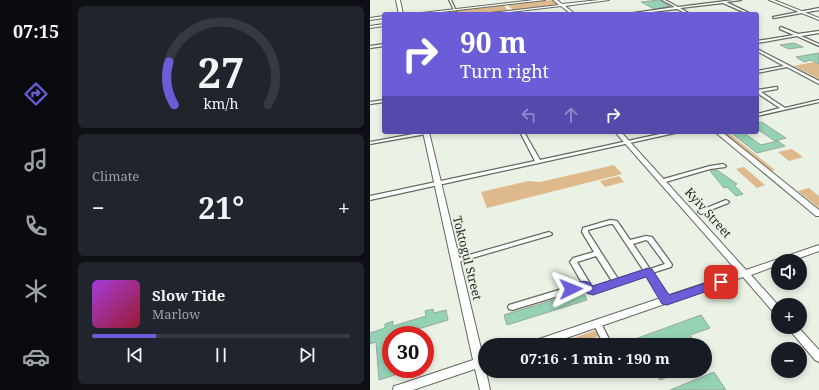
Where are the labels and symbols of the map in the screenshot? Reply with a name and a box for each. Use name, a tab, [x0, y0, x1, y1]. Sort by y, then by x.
street label: Kyiv Street	[681, 184, 735, 241]
street label: Toktogul Street	[449, 214, 486, 302]
pin	[704, 265, 738, 299]
position arrow	[550, 268, 592, 310]
speed limit sign: 30	[382, 326, 434, 378]

